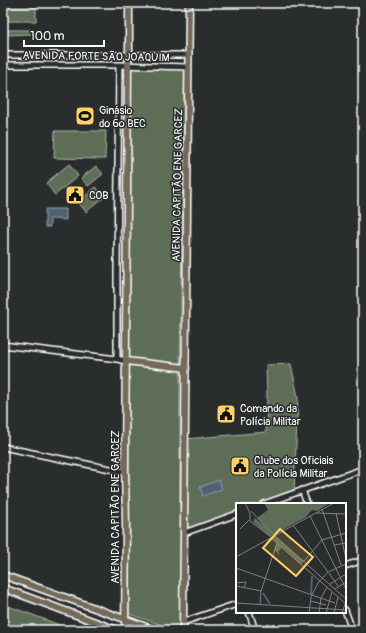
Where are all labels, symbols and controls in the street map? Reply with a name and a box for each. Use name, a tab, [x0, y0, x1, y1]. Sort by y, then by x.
scale bar	[24, 22, 104, 48]
text: 100 m	[30, 29, 65, 44]
street label: AVENIDA FORTE SÃO JOAQUIM	[22, 49, 170, 64]
place label: Ginásio do 6º BEC	[99, 104, 146, 130]
sports icon: Ginásio do 6º BEC	[74, 105, 96, 127]
street label: AVENIDA CAPITÃO ENE GARCEZ	[170, 108, 185, 262]
public building icon: COB	[64, 184, 86, 206]
place label: COB	[89, 189, 109, 202]
place label: Comando da Polícia Militar	[240, 402, 301, 428]
public building icon: Comando da Polícia Militar	[215, 403, 237, 425]
street label: AVENIDA CAPITÃO ENE GARCEZ	[109, 430, 122, 584]
place label: Clube dos Oficiais da Polícia Militar	[254, 454, 334, 480]
public building icon: Clube dos Oficiais da Polícia Militar	[229, 455, 251, 477]
inset map	[236, 503, 346, 613]

